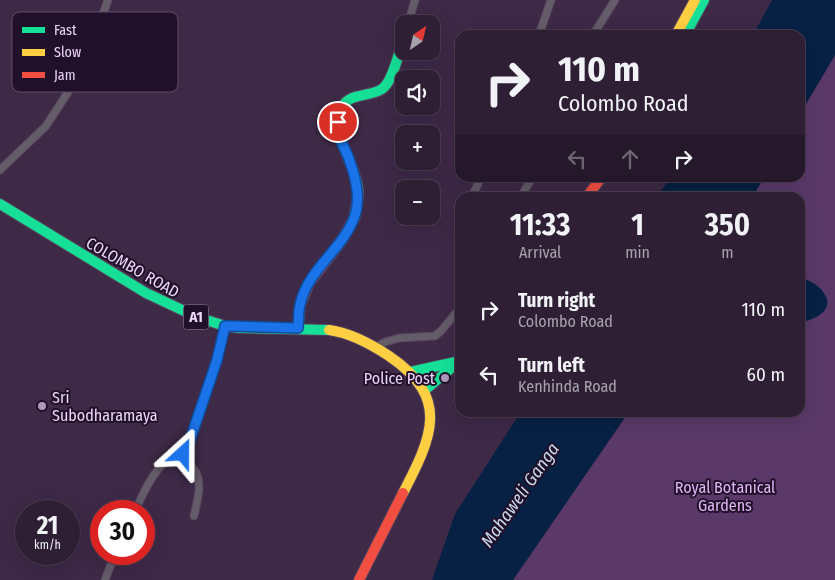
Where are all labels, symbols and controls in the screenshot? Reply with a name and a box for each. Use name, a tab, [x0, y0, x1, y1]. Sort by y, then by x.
legend	[12, 12, 178, 92]
north arrow	[395, 15, 440, 60]
map controls	[395, 15, 440, 225]
text: Fast	[54, 22, 77, 39]
text: Slow	[54, 44, 81, 61]
text: 110 m	[558, 48, 640, 90]
icon: right	[475, 50, 540, 115]
text: Jam	[54, 67, 75, 84]
button: sound	[395, 70, 440, 115]
text: Colombo Road	[558, 90, 689, 117]
pin	[317, 101, 359, 143]
icon: arrive	[324, 108, 352, 136]
button: +	[395, 125, 440, 170]
icon: left	[563, 145, 591, 173]
icon: ahead	[616, 145, 644, 173]
icon: right	[669, 145, 697, 173]
button: −	[395, 180, 440, 225]
text: 11:33	[510, 207, 570, 243]
text: 1	[631, 207, 644, 243]
text: 350	[705, 207, 750, 243]
street label: COLOMBO ROAD	[83, 233, 183, 302]
text: Arrival	[519, 243, 561, 262]
text: min	[625, 243, 650, 262]
text: m	[721, 243, 734, 262]
text: Turn right	[518, 289, 595, 312]
icon: right	[475, 296, 503, 324]
text: 110 m	[741, 298, 785, 321]
road number: A1	[184, 304, 208, 330]
text: Colombo Road	[518, 312, 613, 331]
text: Turn left	[518, 354, 585, 377]
icon: left	[475, 361, 503, 389]
text: 60 m	[747, 363, 785, 386]
place label: Police Post	[364, 369, 436, 388]
marker: Police Post	[439, 372, 451, 384]
text: Kenhinda Road	[518, 377, 617, 396]
place label: Sri Subodharamaya	[52, 388, 158, 425]
marker: Sri Subodharamaya	[36, 400, 48, 412]
position arrow	[156, 427, 208, 479]
water label: Mahaweli Ganga	[476, 439, 564, 551]
park label: Royal Botanical Gardens	[675, 478, 775, 515]
speed limit sign: 30	[90, 500, 155, 565]
text: 21	[37, 511, 58, 541]
text: km/h	[34, 538, 61, 552]

